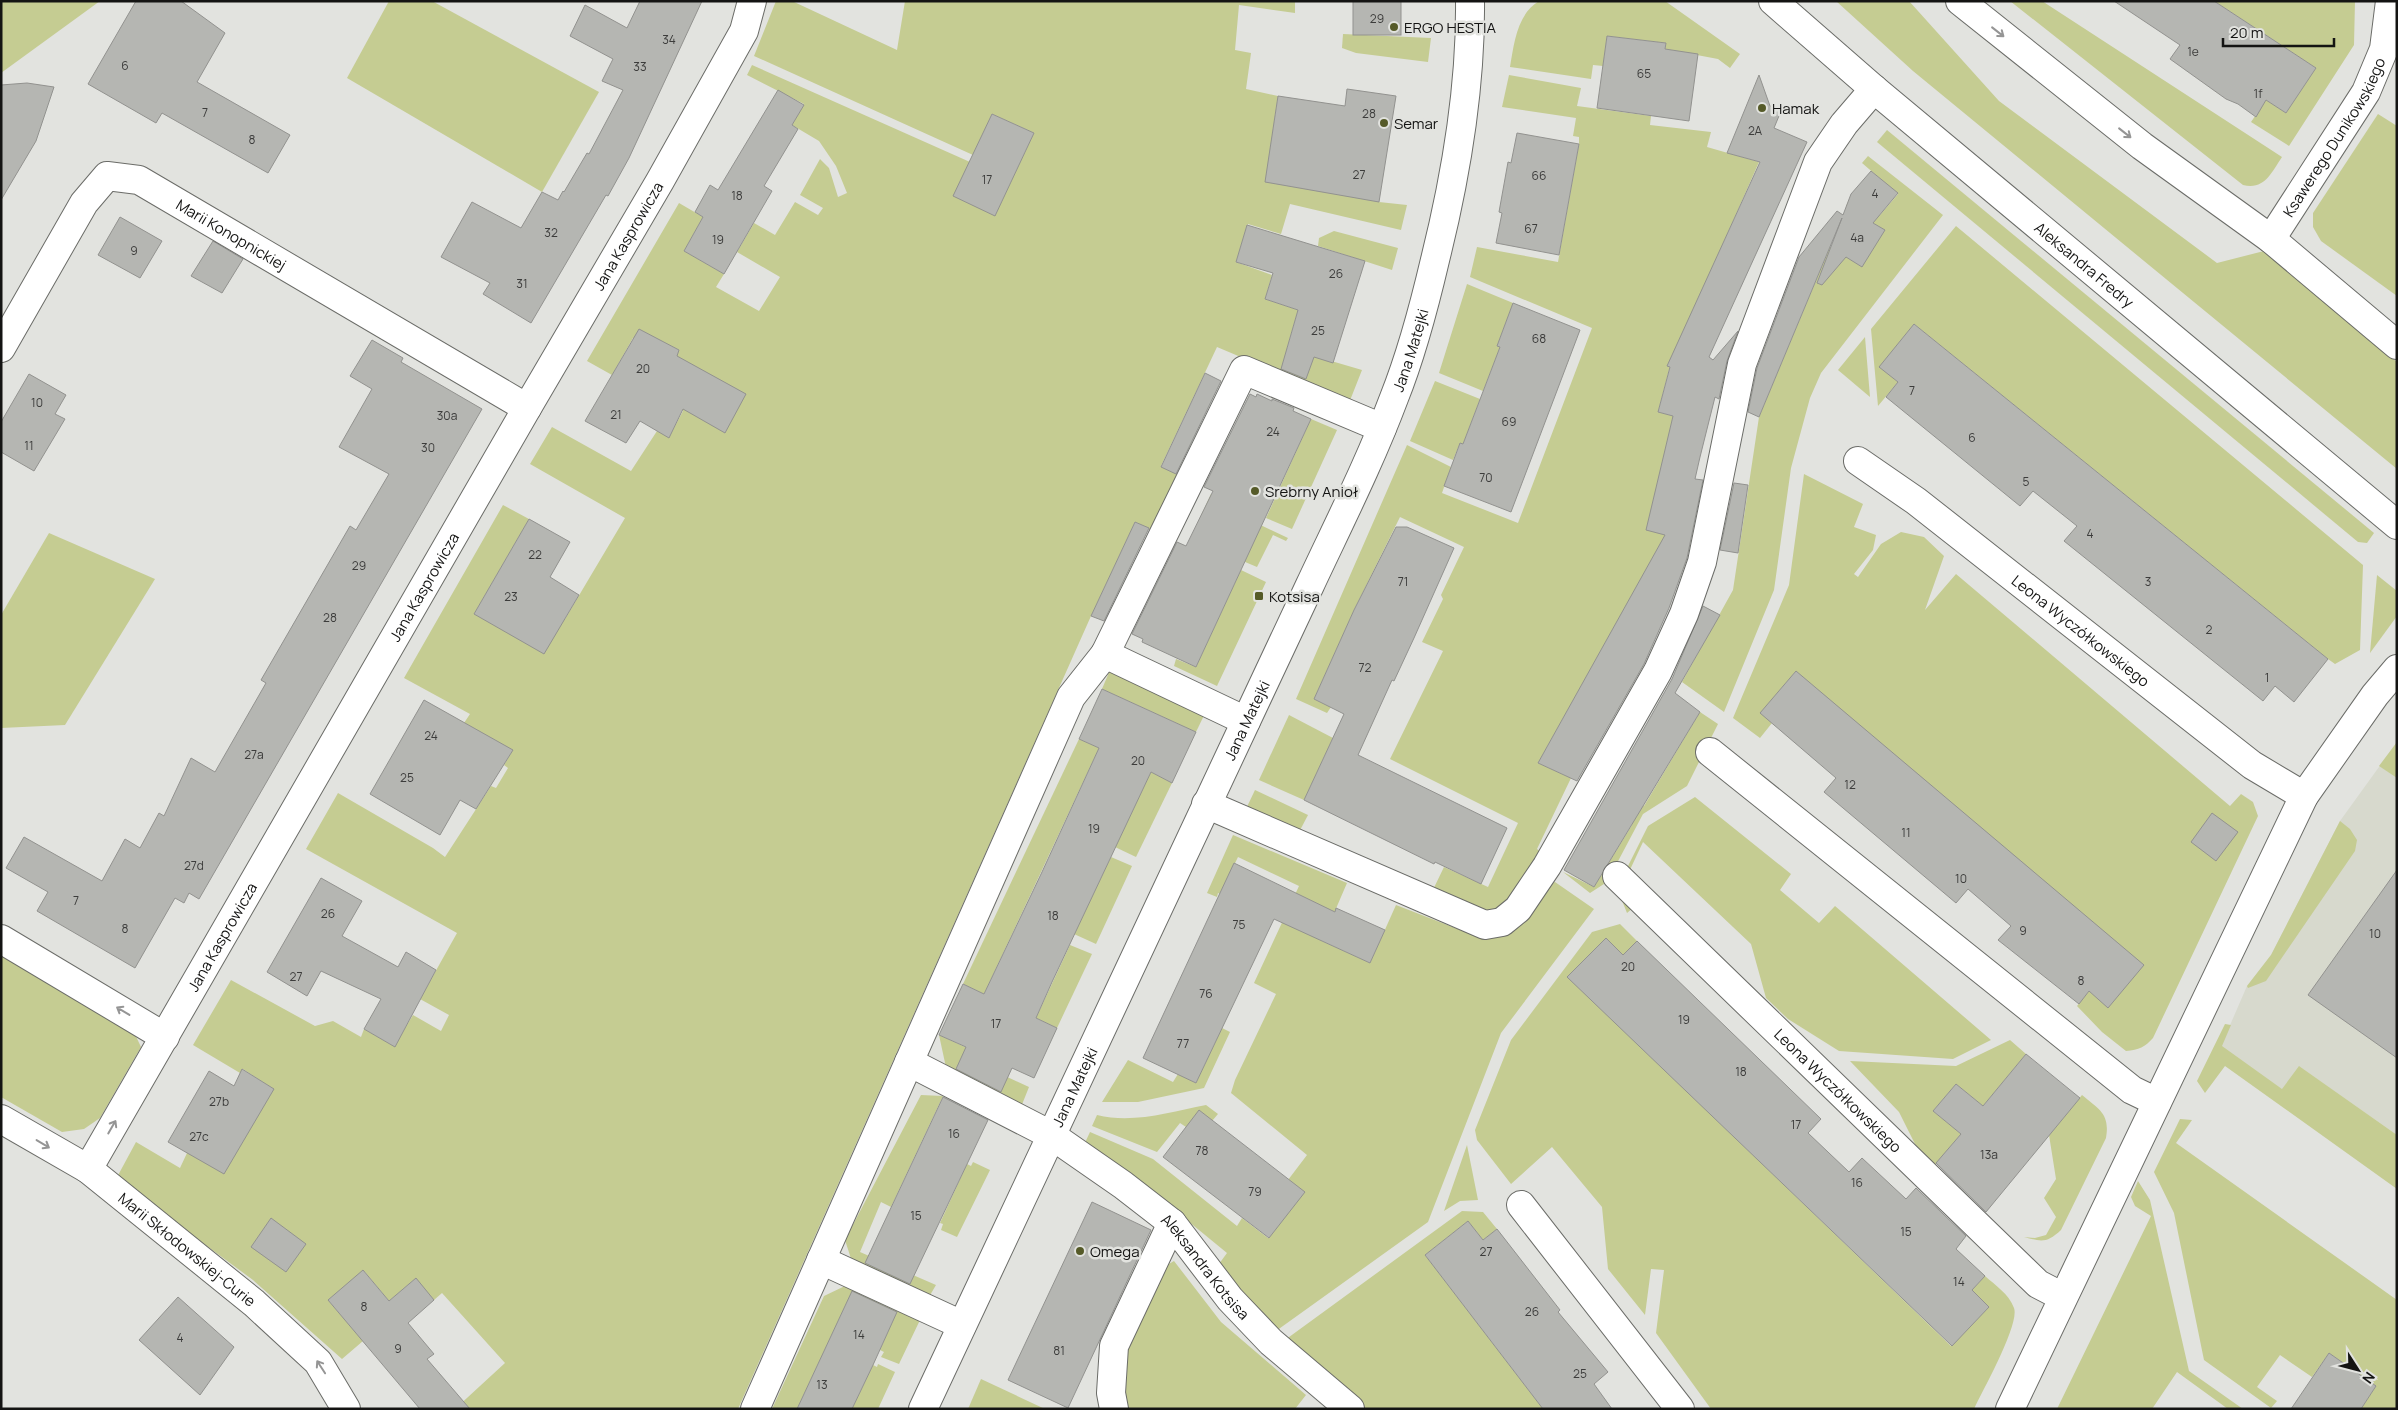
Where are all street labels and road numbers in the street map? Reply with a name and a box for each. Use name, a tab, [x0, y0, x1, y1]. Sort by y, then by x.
street label: Ksawerego Dunikowskiego	[2278, 54, 2390, 221]
street label: Jana Kasprowicza	[588, 178, 668, 294]
street label: Marii Konopnickiej	[172, 194, 290, 275]
street label: Aleksandra Fredry	[2030, 217, 2139, 312]
street label: Jana Matejki	[1387, 306, 1433, 395]
street label: Jana Kasprowicza	[384, 529, 464, 645]
street label: Leona Wyczółkowskiego	[2007, 570, 2154, 691]
street label: Jana Matejki	[1219, 677, 1274, 763]
street label: Jana Kasprowicza	[182, 879, 262, 995]
street label: Leona Wyczółkowskiego	[1770, 1024, 1907, 1157]
street label: Jana Matejki	[1047, 1043, 1102, 1130]
street label: Marii Skłodowskiej-Curie	[114, 1187, 261, 1311]
street label: Aleksandra Kotsisa	[1157, 1208, 1254, 1324]

